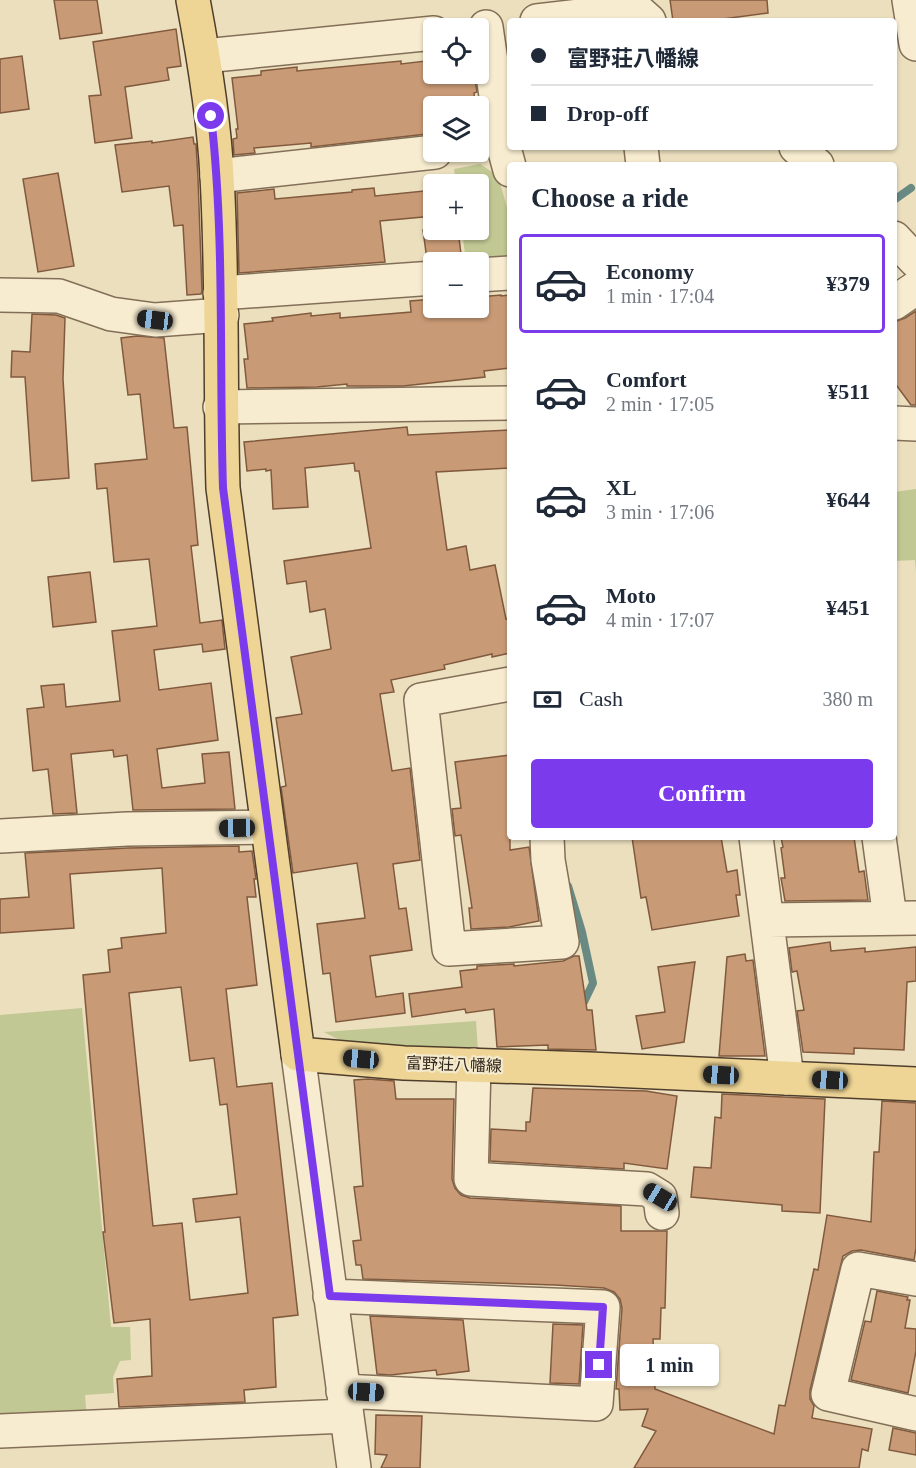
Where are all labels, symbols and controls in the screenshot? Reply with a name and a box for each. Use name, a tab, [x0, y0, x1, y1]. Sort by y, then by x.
map controls	[423, 18, 489, 318]
button: locate	[423, 18, 489, 84]
text: 富野荘八幡線	[567, 46, 699, 71]
button: layers	[423, 96, 489, 162]
text: Drop-off	[567, 101, 648, 126]
route start	[197, 102, 224, 129]
button: +	[423, 174, 489, 240]
text: Choose a ride	[531, 183, 689, 213]
button: −	[423, 252, 489, 318]
icon: car	[534, 257, 588, 311]
text: Economy	[606, 259, 694, 284]
text: ¥379	[826, 271, 870, 296]
text: 1 min · 17:04	[606, 285, 714, 307]
car	[136, 309, 174, 331]
icon: car	[534, 365, 588, 419]
text: Comfort	[606, 367, 687, 392]
text: ¥511	[827, 379, 870, 404]
text: 2 min · 17:05	[606, 393, 714, 415]
icon: car	[534, 473, 588, 527]
text: XL	[606, 475, 637, 500]
text: ¥644	[826, 487, 870, 512]
text: 3 min · 17:06	[606, 501, 714, 523]
icon: car	[534, 581, 588, 635]
text: Moto	[606, 583, 656, 608]
text: ¥451	[826, 595, 870, 620]
text: 4 min · 17:07	[606, 609, 714, 631]
icon: cash	[531, 683, 564, 716]
text: Cash	[579, 686, 623, 711]
text: 380 m	[822, 688, 873, 710]
button: Confirm	[531, 759, 873, 828]
car	[219, 819, 255, 837]
car	[342, 1048, 380, 1070]
street label: 富野荘八幡線	[406, 1054, 502, 1075]
car	[703, 1065, 739, 1085]
car	[812, 1070, 848, 1090]
car	[640, 1180, 680, 1214]
callout: 1 min	[620, 1344, 719, 1386]
route end	[585, 1351, 612, 1378]
text: 1 min	[645, 1354, 694, 1376]
car	[348, 1382, 384, 1402]

